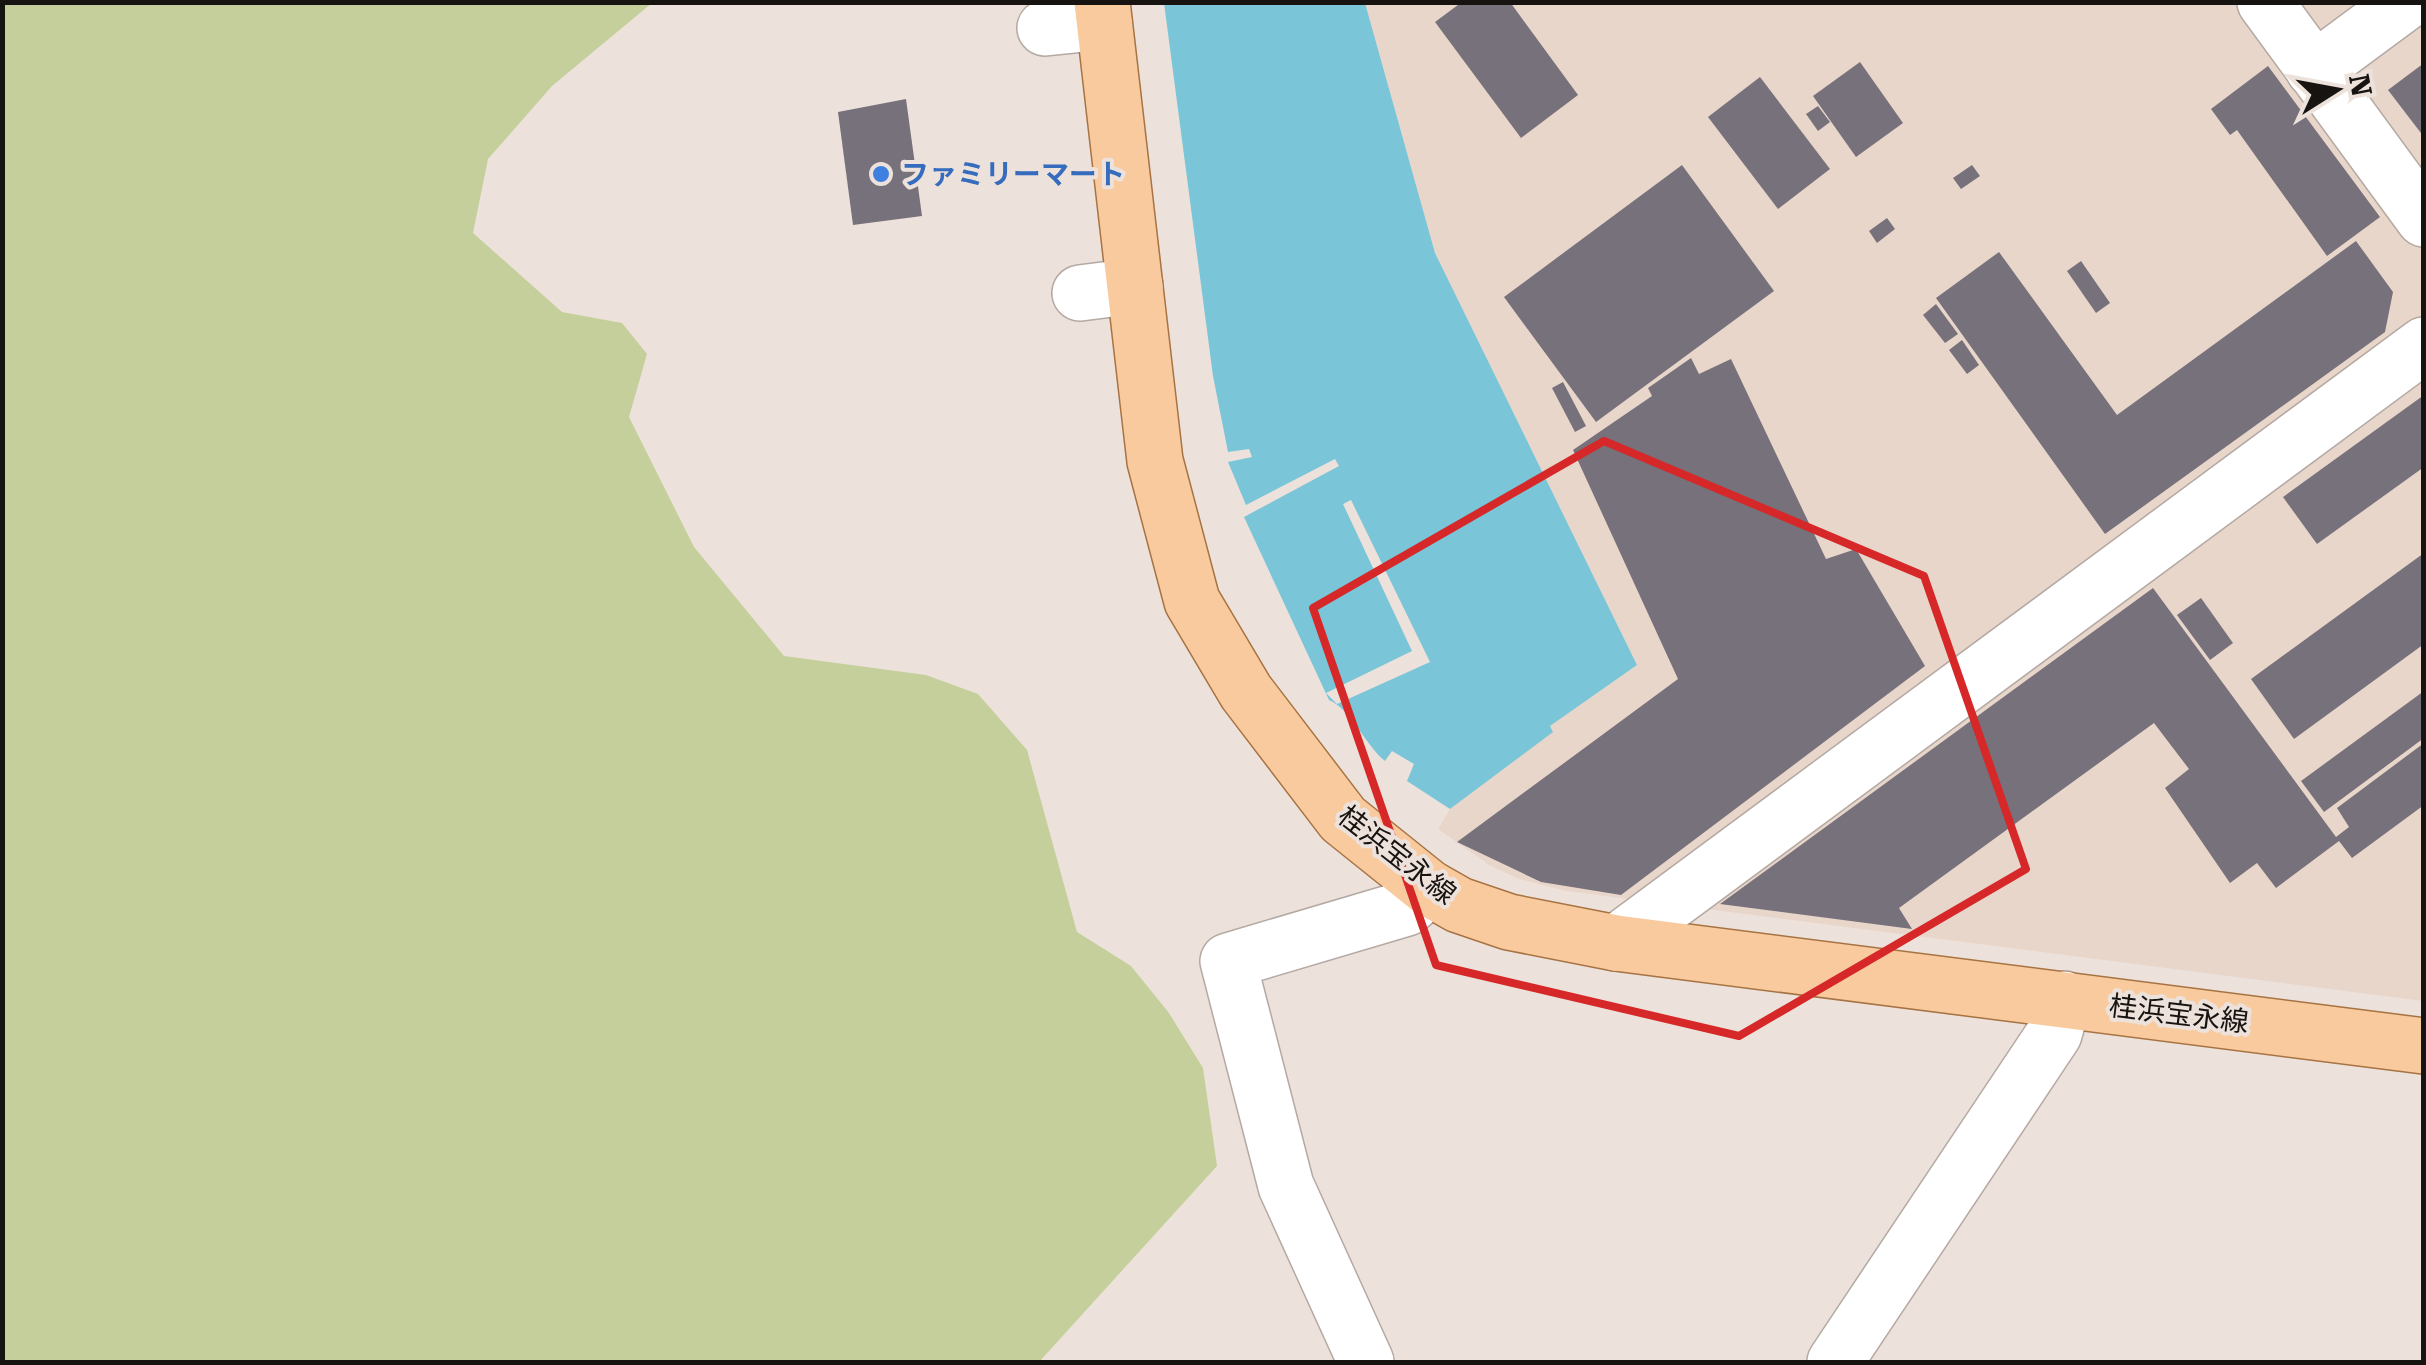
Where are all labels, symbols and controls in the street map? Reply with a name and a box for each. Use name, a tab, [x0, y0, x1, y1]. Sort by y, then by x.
north arrow	[2286, 40, 2386, 140]
text: N	[2342, 72, 2378, 99]
place label: ファミリーマート	[901, 158, 1125, 191]
marker: ファミリーマート	[870, 163, 892, 185]
street label: 桂浜宝永線	[1332, 799, 1462, 911]
street label: 桂浜宝永線	[2108, 989, 2250, 1039]

